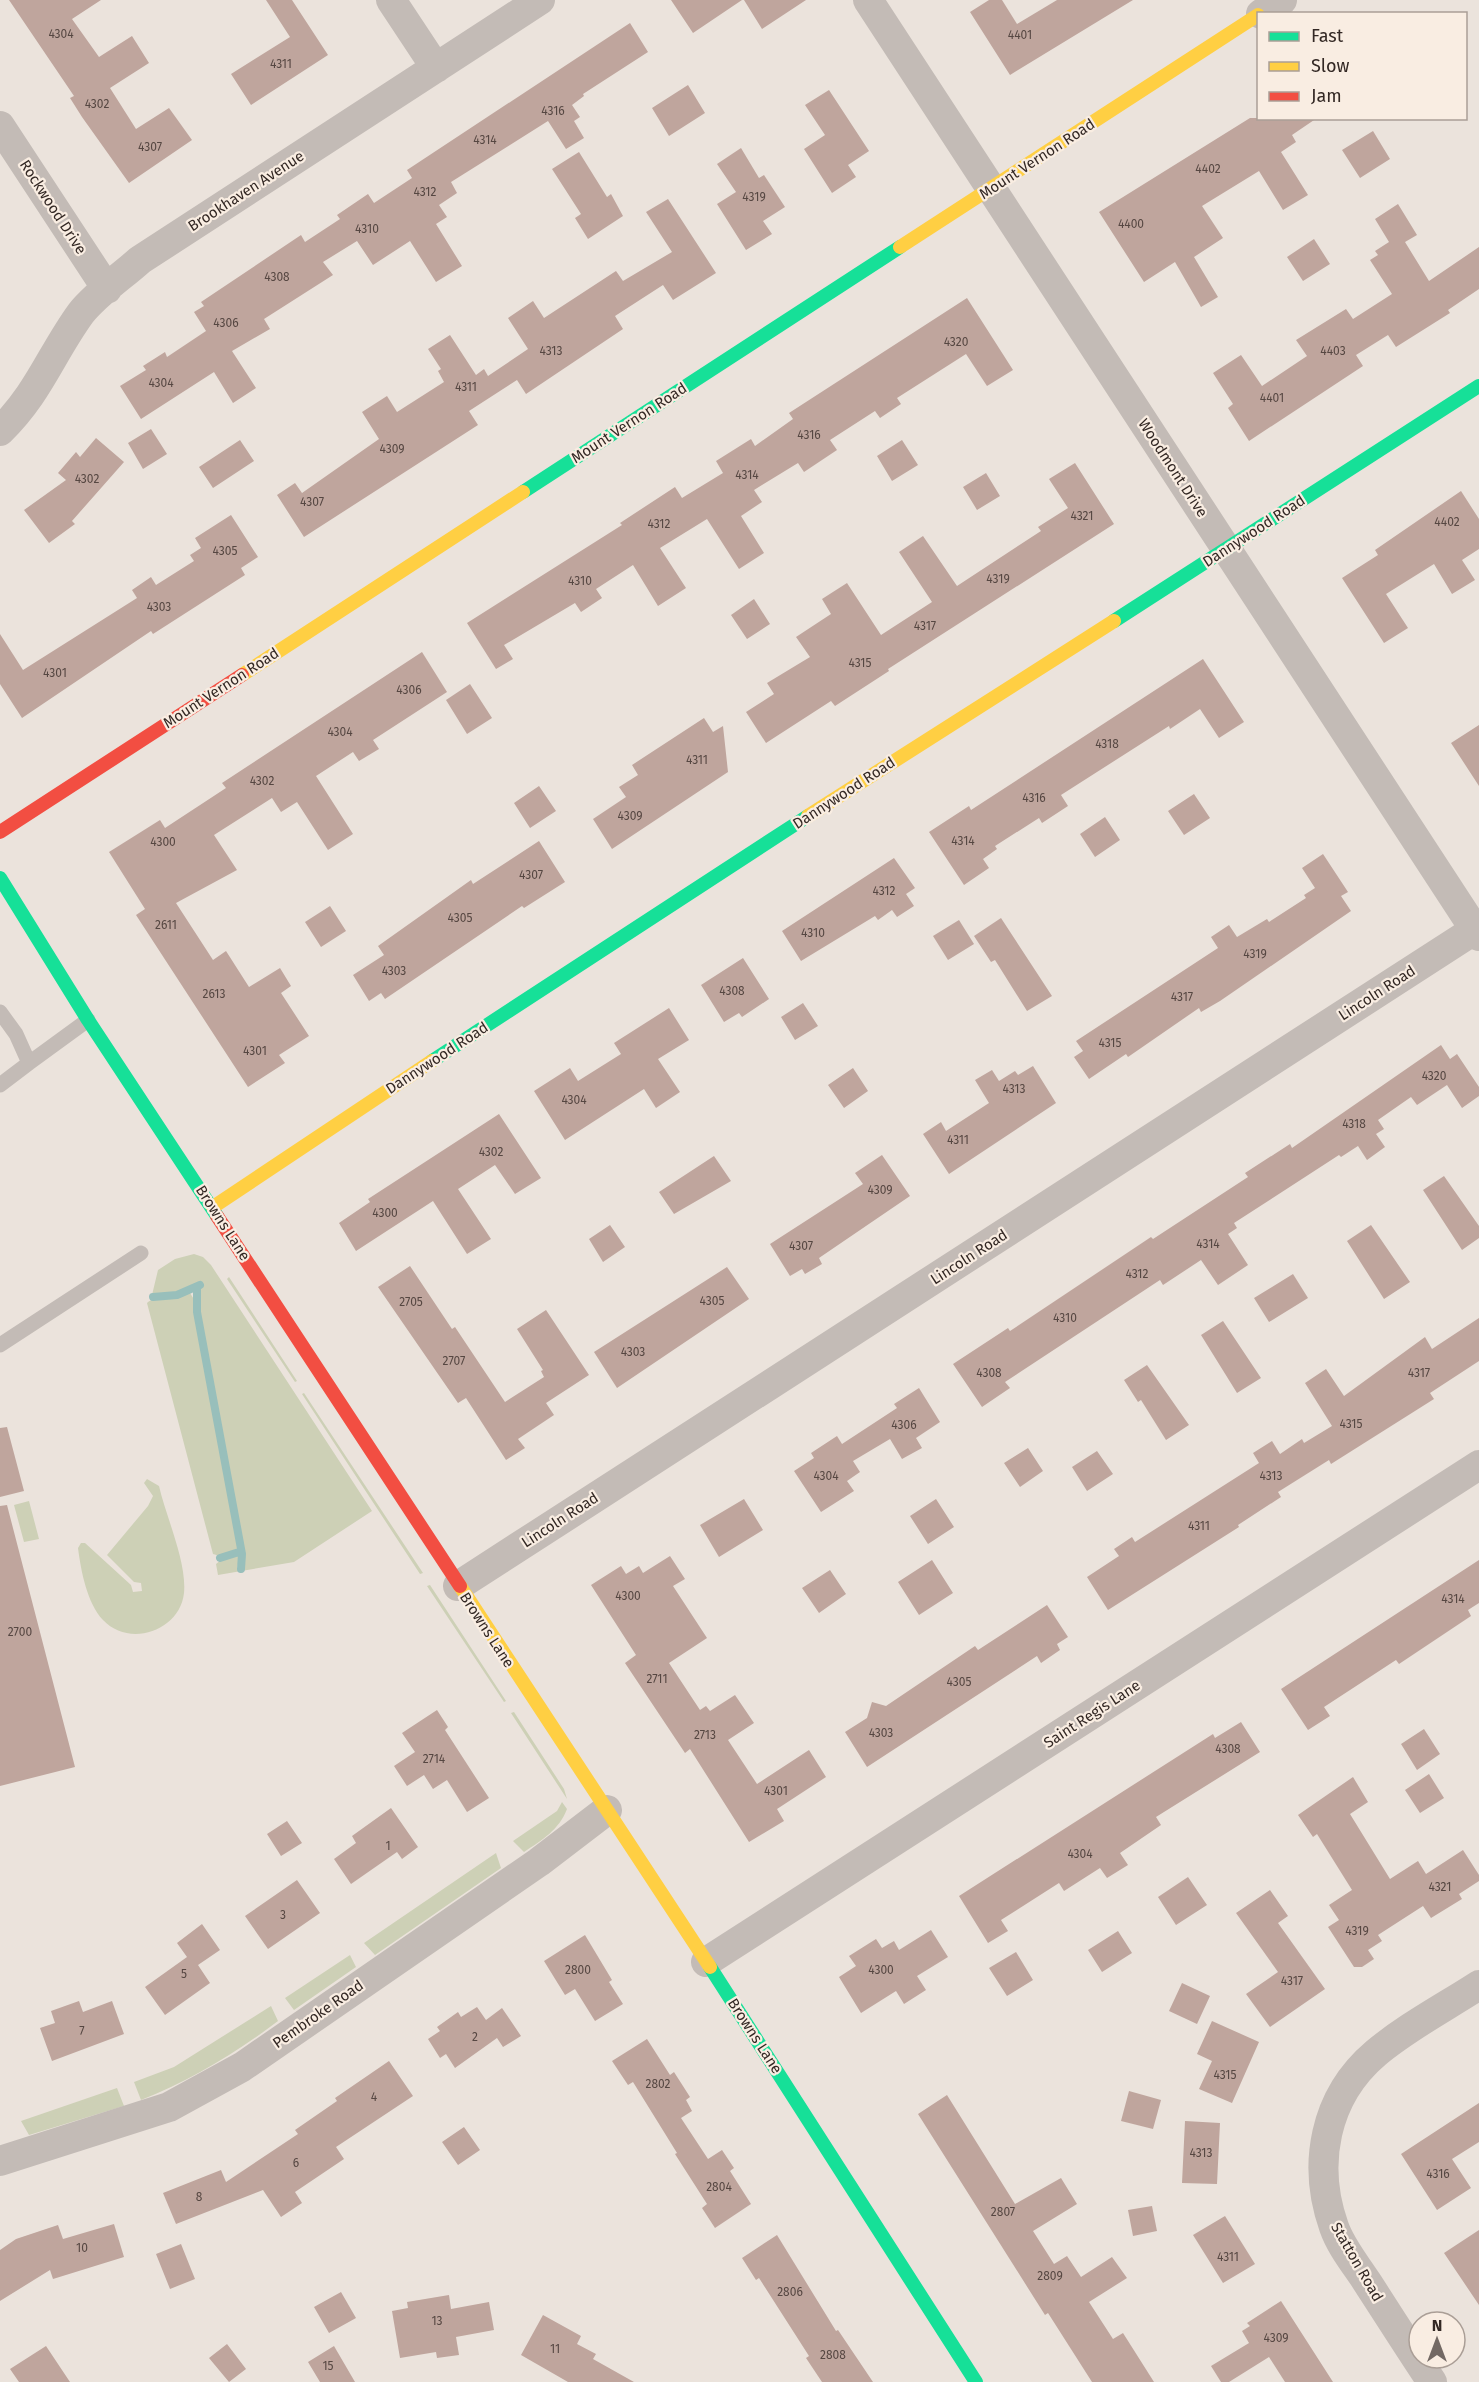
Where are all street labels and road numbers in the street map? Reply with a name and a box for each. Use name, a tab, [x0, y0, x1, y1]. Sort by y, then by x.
street label: Mount Vernon Road	[976, 115, 1098, 203]
street label: Brookhaven Avenue	[185, 147, 307, 235]
street label: Rockwood Drive	[16, 156, 90, 258]
street label: Mount Vernon Road	[568, 379, 690, 467]
street label: Woodmont Drive	[1134, 415, 1212, 521]
street label: Dannywood Road	[1199, 491, 1309, 571]
street label: Mount Vernon Road	[160, 644, 282, 732]
street label: Dannywood Road	[789, 753, 899, 833]
street label: Lincoln Road	[1335, 962, 1419, 1024]
street label: Dannywood Road	[382, 1018, 492, 1098]
street label: Browns Lane	[192, 1182, 254, 1264]
street label: Lincoln Road	[927, 1226, 1011, 1288]
street label: Lincoln Road	[518, 1489, 602, 1551]
street label: Browns Lane	[456, 1589, 518, 1671]
street label: Saint Regis Lane	[1040, 1676, 1144, 1752]
street label: Pembroke Road	[269, 1976, 367, 2052]
street label: Browns Lane	[724, 1995, 786, 2077]
street label: Statton Road	[1327, 2219, 1387, 2305]

